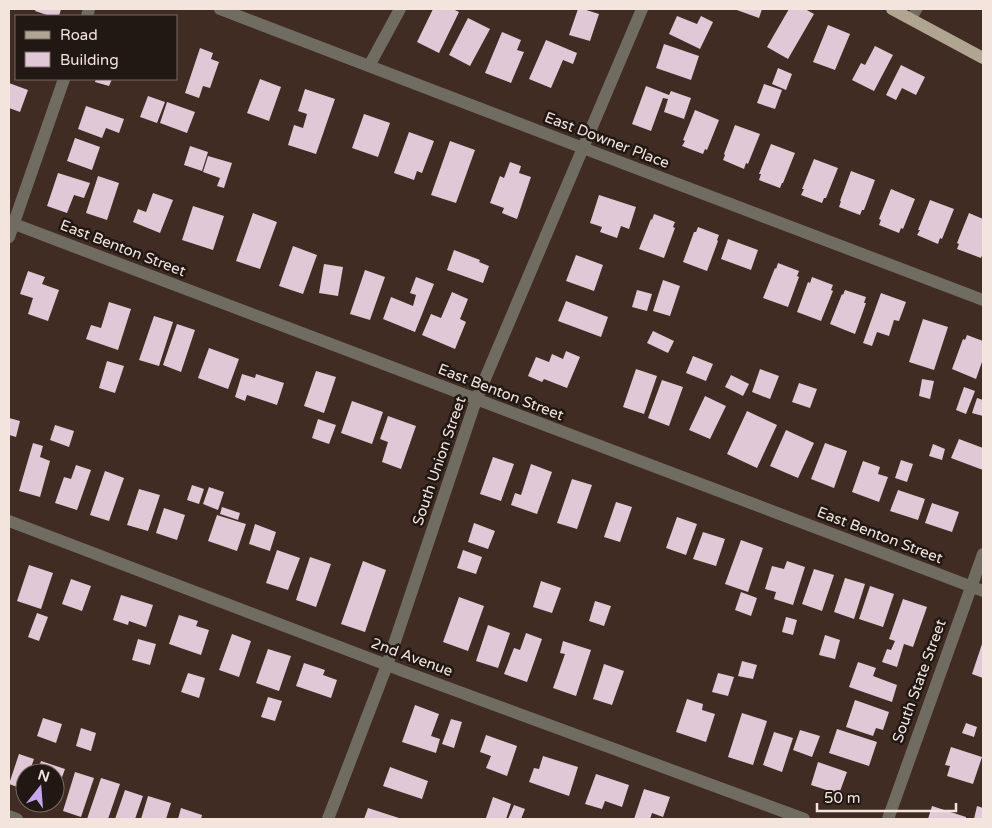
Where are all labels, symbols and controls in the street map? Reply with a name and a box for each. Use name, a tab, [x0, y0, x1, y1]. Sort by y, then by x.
legend	[15, 15, 178, 80]
text: Road	[60, 26, 98, 44]
text: Building	[60, 51, 119, 69]
street label: East Downer Place	[542, 108, 672, 172]
street label: East Benton Street	[58, 216, 189, 280]
street label: East Benton Street	[436, 360, 567, 424]
street label: South Union Street	[408, 394, 470, 528]
street label: East Benton Street	[815, 503, 946, 567]
street label: South State Street	[888, 617, 950, 745]
street label: 2nd Avenue	[369, 634, 455, 680]
north arrow	[15, 763, 65, 813]
text: N	[36, 766, 52, 786]
scale bar	[817, 780, 956, 812]
text: 50 m	[824, 789, 861, 807]

